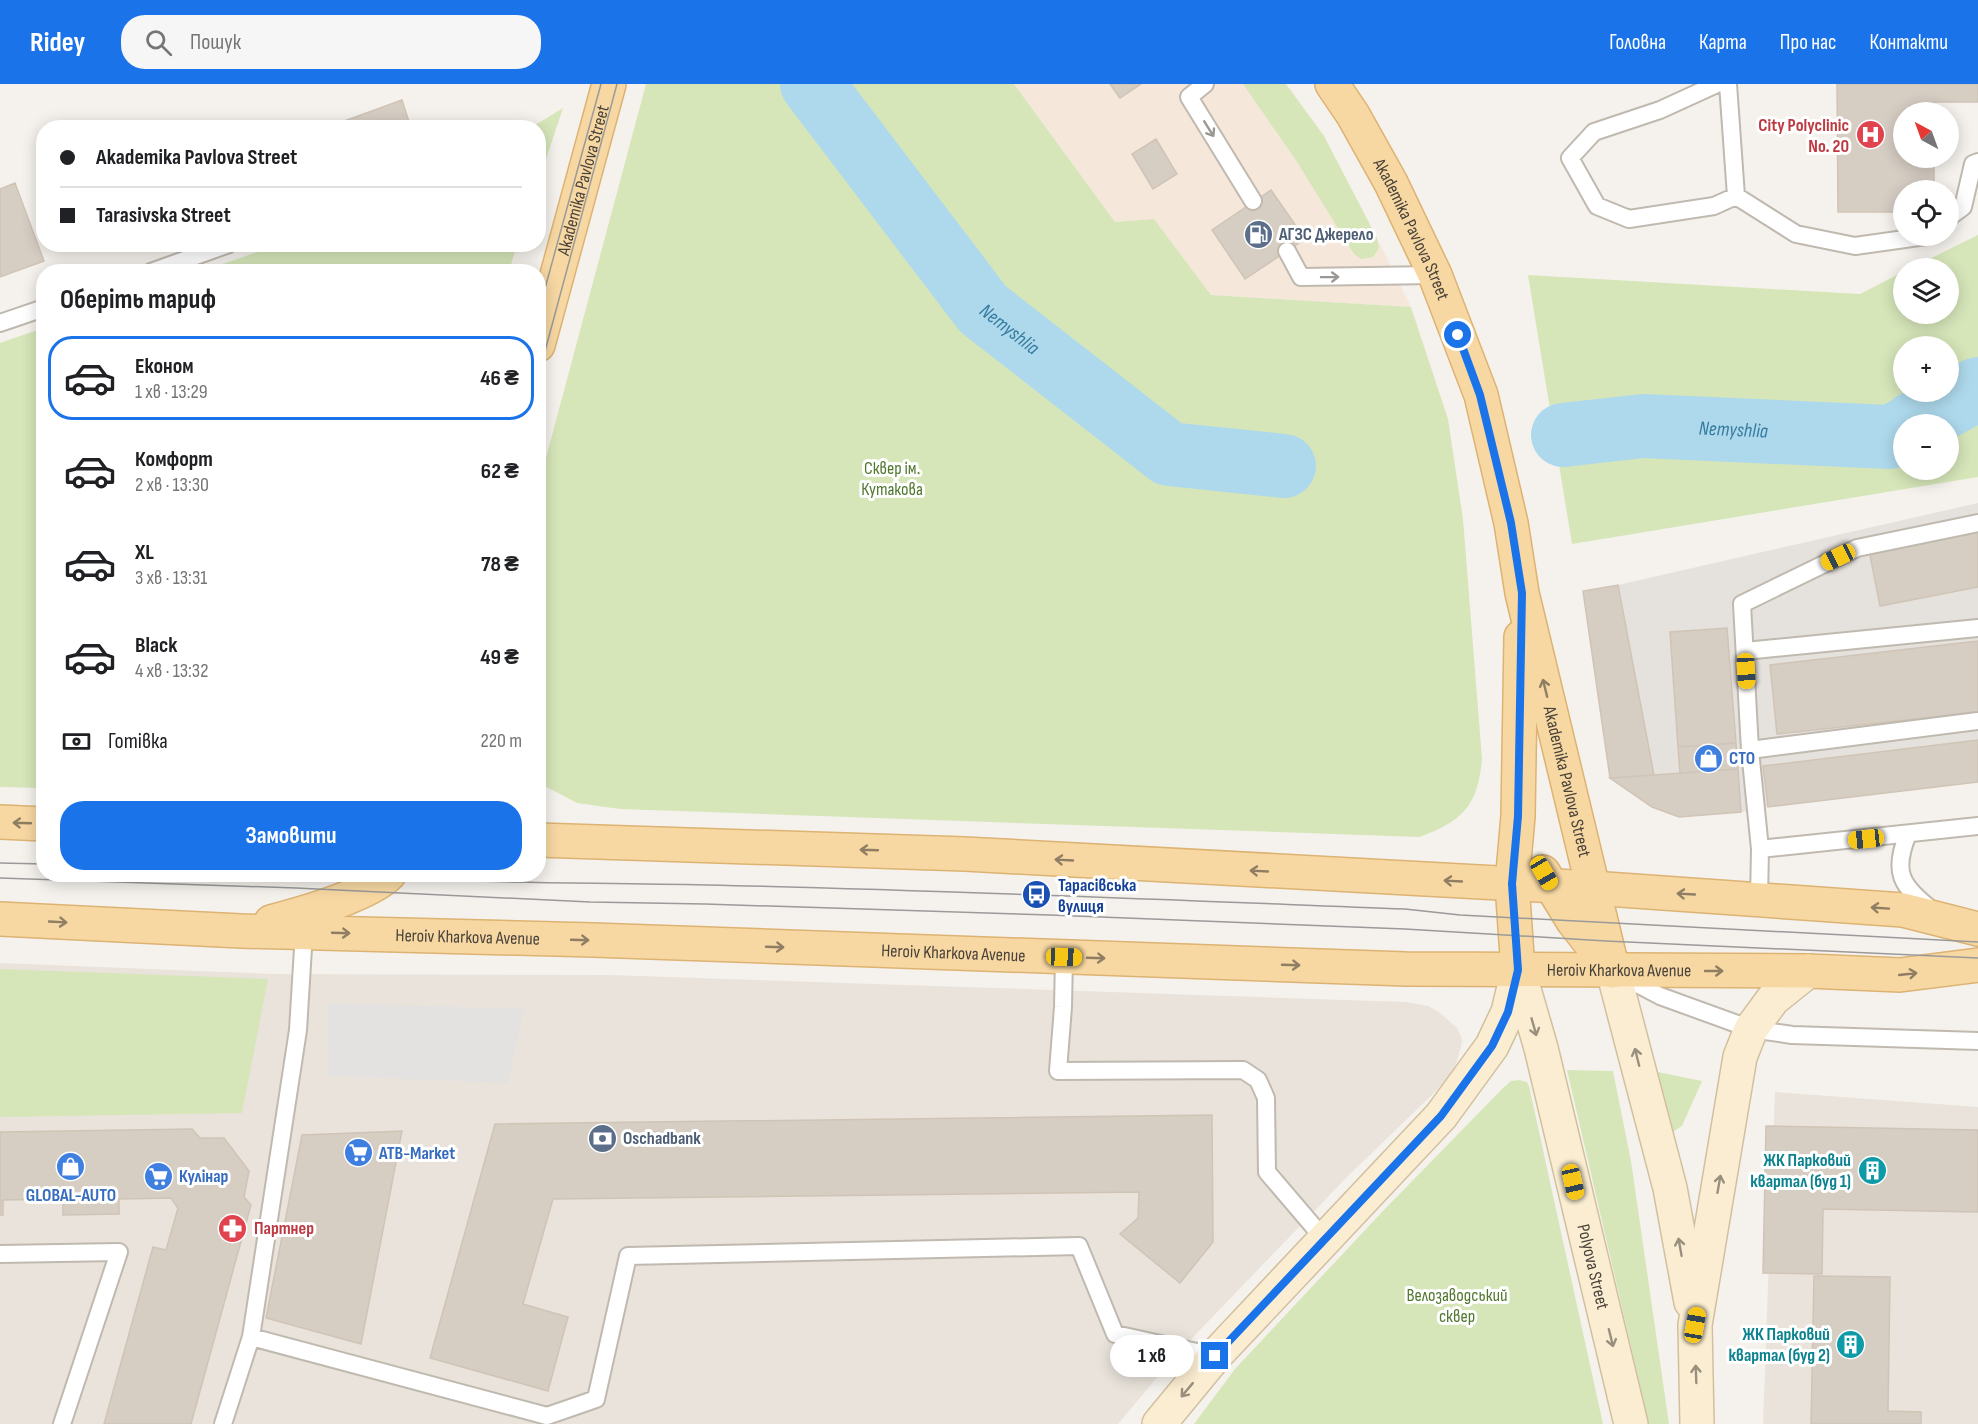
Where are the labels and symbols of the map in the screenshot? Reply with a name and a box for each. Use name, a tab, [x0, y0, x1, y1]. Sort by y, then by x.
street label: Akademika Pavlova Street	[552, 102, 613, 258]
north arrow	[1893, 102, 1959, 168]
place label: City Polyclinic No. 20	[1758, 115, 1849, 157]
hospital icon: City Polyclinic No. 20	[1854, 119, 1886, 151]
one-way arrow	[1203, 120, 1215, 137]
street label: Akademika Pavlova Street	[1368, 154, 1454, 303]
fuel station icon: АГЗС Джерело	[1242, 218, 1274, 250]
place label: АГЗС Джерело	[1278, 224, 1374, 245]
one-way arrow	[1319, 271, 1339, 283]
water label: Nemyshlia	[975, 299, 1044, 360]
route start	[1444, 321, 1471, 348]
water label: Nemyshlia	[1698, 416, 1768, 444]
park label: Сквер ім. Кутакова	[861, 458, 923, 500]
car	[1818, 541, 1858, 573]
car	[1736, 653, 1756, 689]
one-way arrow	[1539, 679, 1551, 698]
street label: Akademika Pavlova Street	[1539, 703, 1596, 860]
shop icon: СТО	[1692, 742, 1724, 774]
place label: СТО	[1729, 748, 1755, 769]
one-way arrow	[12, 817, 32, 829]
car	[1847, 828, 1885, 850]
one-way arrow	[860, 845, 880, 856]
car	[1527, 853, 1561, 893]
one-way arrow	[1055, 854, 1075, 865]
one-way arrow	[1249, 865, 1269, 876]
place label: Тарасівська вулиця	[1058, 875, 1136, 917]
one-way arrow	[1444, 876, 1464, 887]
bus stop icon: Тарасівська вулиця	[1021, 879, 1053, 911]
one-way arrow	[1676, 889, 1696, 900]
one-way arrow	[1871, 902, 1890, 913]
one-way arrow	[48, 916, 68, 927]
street label: Heroiv Kharkova Avenue	[395, 924, 540, 949]
one-way arrow	[331, 927, 351, 939]
one-way arrow	[570, 934, 590, 946]
street label: Heroiv Kharkova Avenue	[881, 940, 1026, 966]
one-way arrow	[765, 941, 785, 952]
car	[1046, 947, 1082, 967]
one-way arrow	[1085, 952, 1105, 964]
one-way arrow	[1280, 959, 1300, 970]
street label: Heroiv Kharkova Avenue	[1547, 959, 1691, 981]
one-way arrow	[1703, 965, 1723, 977]
one-way arrow	[1897, 968, 1917, 979]
one-way arrow	[1529, 1017, 1541, 1036]
one-way arrow	[1630, 1048, 1642, 1067]
bank icon: Oschadbank	[586, 1122, 618, 1154]
place label: Oschadbank	[623, 1128, 701, 1149]
supermarket icon: ATB-Market	[342, 1137, 374, 1169]
place label: ATB-Market	[378, 1143, 455, 1164]
shop icon: GLOBAL-AUTO	[55, 1150, 87, 1182]
place label: ЖК Парковий квартал (буд 1)	[1750, 1150, 1851, 1192]
building icon: ЖК Парковий квартал (буд 1)	[1856, 1154, 1888, 1186]
supermarket icon: Кулінар	[142, 1160, 174, 1192]
car	[1560, 1162, 1586, 1202]
place label: Кулінар	[179, 1166, 229, 1187]
one-way arrow	[1714, 1175, 1725, 1195]
place label: GLOBAL-AUTO	[26, 1185, 116, 1206]
pharmacy icon: Партнер	[217, 1212, 249, 1244]
place label: Партнер	[254, 1218, 314, 1239]
street label: Polyova Street	[1573, 1222, 1614, 1312]
one-way arrow	[1674, 1237, 1685, 1257]
park label: Велозаводський сквер	[1407, 1285, 1507, 1327]
car	[1683, 1306, 1707, 1344]
place label: ЖК Парковий квартал (буд 2)	[1728, 1324, 1830, 1366]
building icon: ЖК Парковий квартал (буд 2)	[1835, 1328, 1867, 1360]
one-way arrow	[1605, 1329, 1617, 1348]
callout: 1 хв	[1110, 1335, 1194, 1377]
route end	[1201, 1342, 1228, 1369]
one-way arrow	[1690, 1365, 1701, 1385]
one-way arrow	[1180, 1382, 1194, 1397]

